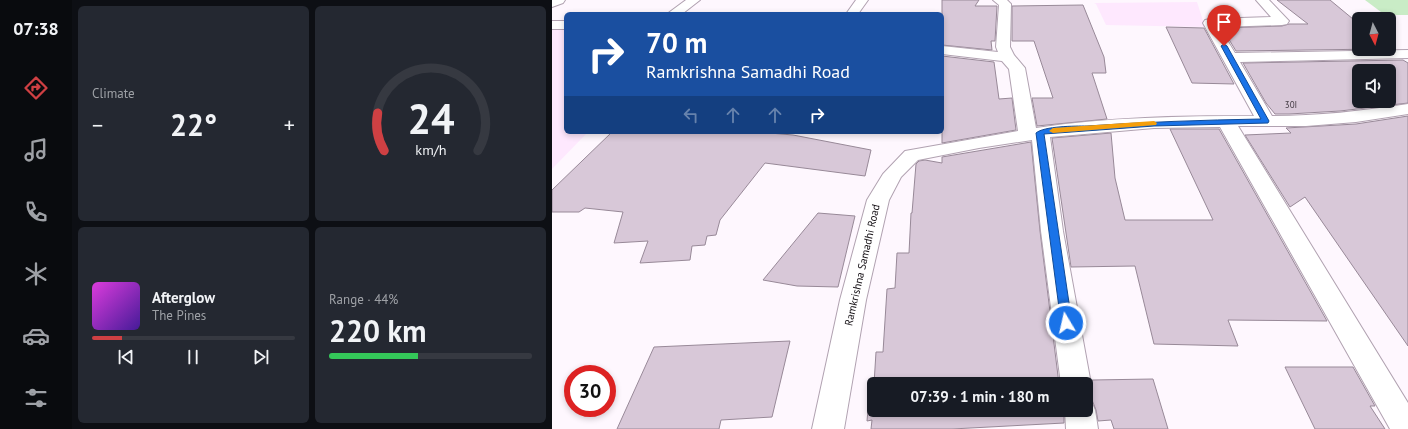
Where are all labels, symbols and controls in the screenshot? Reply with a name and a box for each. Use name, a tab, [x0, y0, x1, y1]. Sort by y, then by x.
pin	[1207, 5, 1241, 46]
icon: arrive	[1213, 11, 1235, 33]
north arrow	[1352, 12, 1396, 56]
map controls	[1352, 12, 1396, 108]
text: 07:38	[13, 17, 59, 40]
text: 70 m	[646, 24, 707, 61]
icon: right	[580, 28, 632, 80]
text: Ramkrishna Samadhi Road	[646, 60, 850, 83]
button: sound	[1352, 64, 1396, 108]
icon: directions	[22, 74, 50, 102]
text: Climate	[92, 85, 135, 102]
text: 24	[407, 92, 454, 145]
house number: 30I	[1285, 99, 1297, 110]
icon: left	[680, 104, 702, 126]
icon: ahead	[722, 104, 744, 126]
icon: ahead	[764, 104, 786, 126]
icon: right	[806, 104, 828, 126]
text: 22°	[170, 105, 217, 144]
text: −	[92, 111, 103, 139]
text: +	[284, 111, 295, 139]
icon: music	[22, 136, 50, 164]
text: km/h	[415, 140, 446, 159]
icon: phone	[22, 198, 50, 226]
street label: Ramkrishna Samadhi Road	[841, 203, 883, 327]
icon: climate	[22, 260, 50, 288]
text: Afterglow	[152, 288, 215, 307]
text: Range · 44%	[329, 291, 398, 308]
position arrow	[1045, 302, 1087, 344]
text: The Pines	[152, 307, 206, 324]
text: 220 km	[329, 311, 427, 350]
icon: car	[22, 322, 50, 350]
icon: previous	[115, 346, 137, 368]
icon: pause	[182, 346, 204, 368]
icon: next	[250, 346, 272, 368]
speed limit sign: 30	[564, 365, 616, 417]
icon: filters	[22, 384, 50, 412]
text: 07:39 · 1 min · 180 m	[911, 387, 1049, 406]

